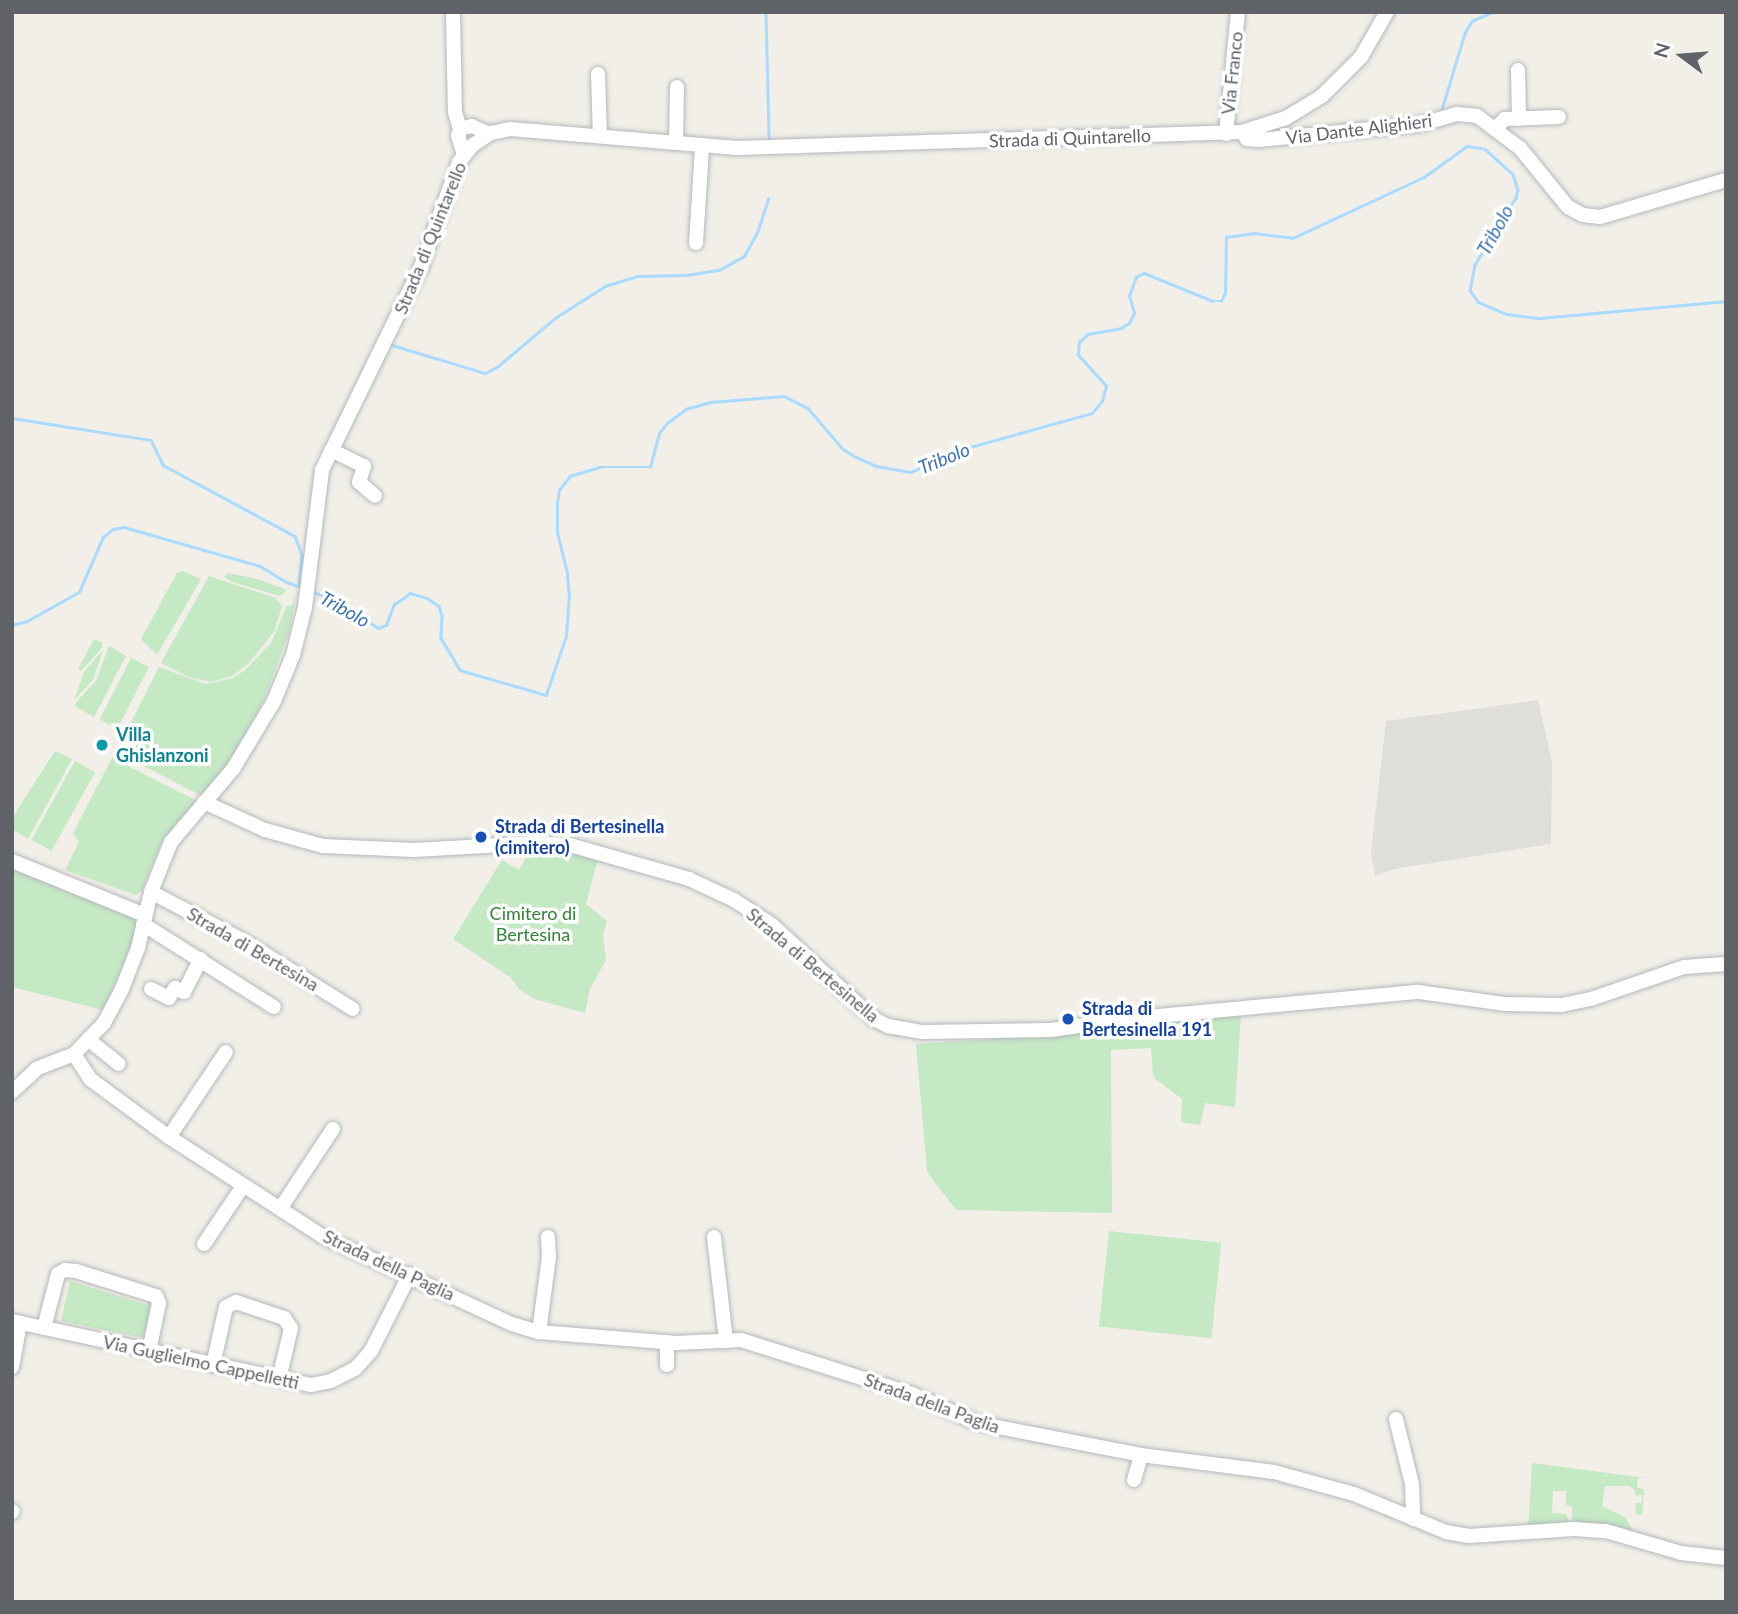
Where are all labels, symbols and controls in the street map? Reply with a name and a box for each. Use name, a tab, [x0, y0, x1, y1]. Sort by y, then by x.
north arrow	[1647, 21, 1717, 91]
street label: Via Franco	[1217, 30, 1247, 116]
text: N	[1648, 40, 1674, 60]
street label: Via Dante Alighieri	[1284, 109, 1434, 149]
street label: Strada di Quintarello	[989, 124, 1151, 152]
street label: Strada di Quintarello	[390, 159, 470, 317]
water label: Tribolo	[1472, 201, 1518, 259]
water label: Tribolo	[915, 437, 973, 479]
water label: Tribolo	[316, 586, 374, 632]
place label: Villa Ghislanzoni	[116, 724, 209, 766]
marker: Villa Ghislanzoni	[94, 737, 110, 753]
place label: Strada di Bertesinella (cimitero)	[495, 816, 664, 858]
marker: Strada di Bertesinella (cimitero)	[473, 829, 489, 845]
street label: Strada di Bertesina	[183, 903, 323, 995]
park label: Cimitero di Bertesina	[490, 903, 576, 946]
street label: Strada di Bertesinella	[742, 903, 884, 1027]
place label: Strada di Bertesinella 191	[1082, 998, 1212, 1040]
marker: Strada di Bertesinella 191	[1060, 1011, 1076, 1027]
street label: Strada della Paglia	[320, 1225, 458, 1305]
street label: Via Guglielmo Cappelletti	[101, 1331, 301, 1393]
street label: Strada della Paglia	[861, 1368, 1003, 1438]

